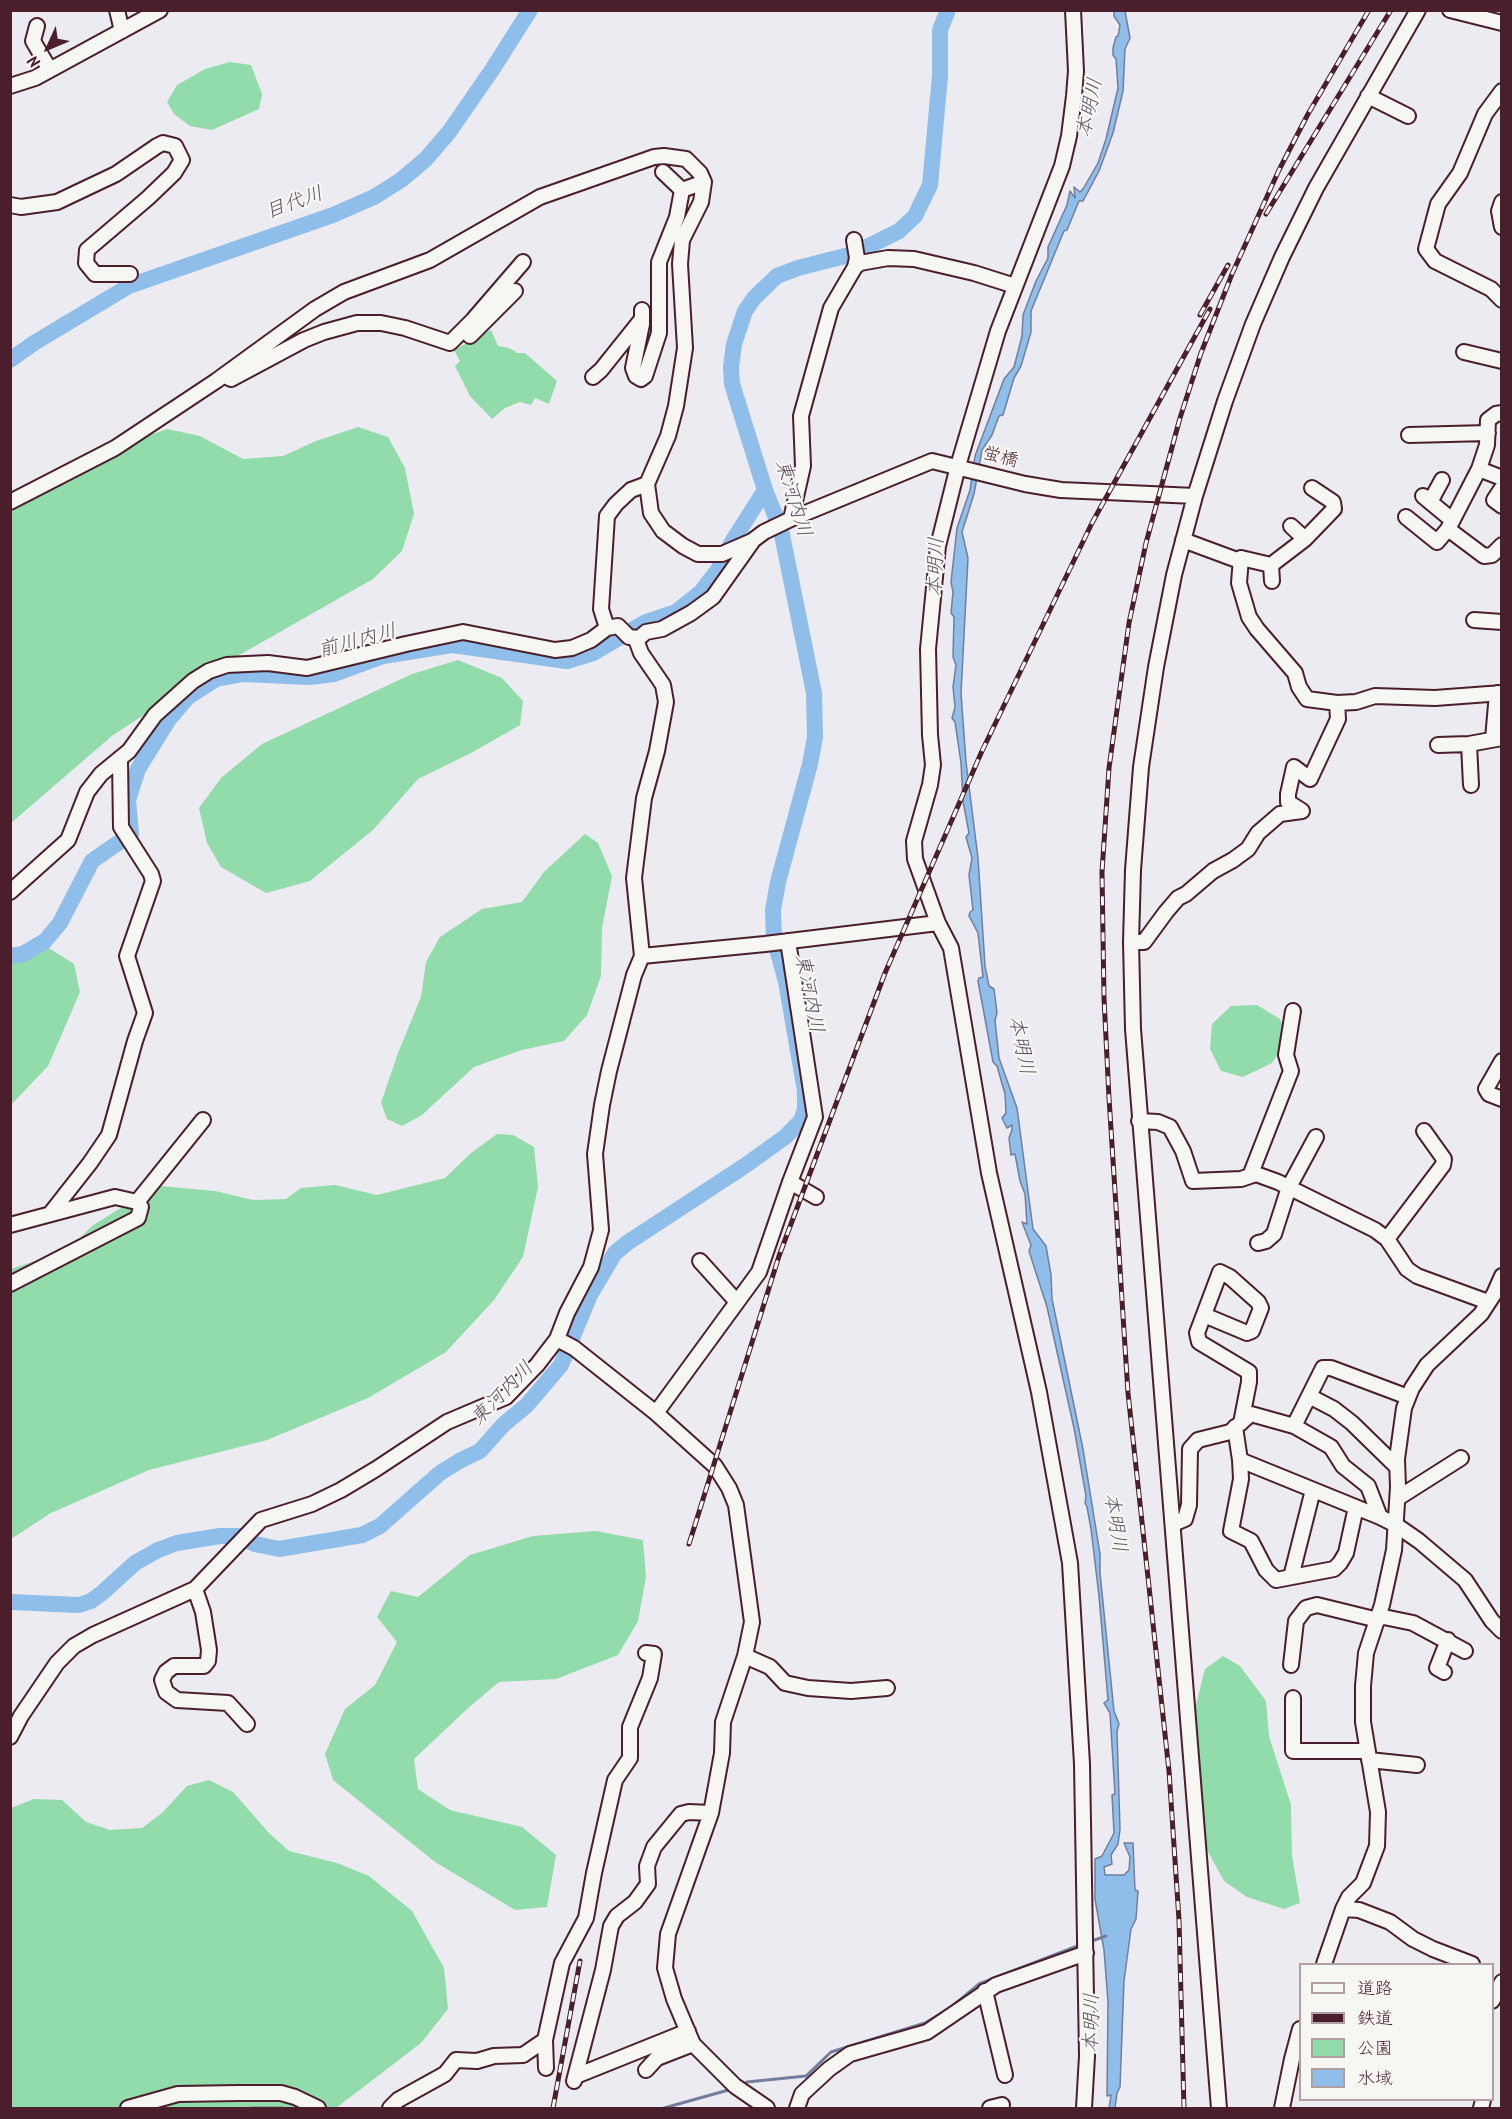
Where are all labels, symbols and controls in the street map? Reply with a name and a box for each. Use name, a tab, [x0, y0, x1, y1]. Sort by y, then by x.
north arrow	[18, 18, 78, 78]
text: N	[22, 49, 47, 73]
water label: 本明川	[1074, 76, 1110, 140]
water label: 目代川	[263, 183, 327, 227]
street label: 蛍橋	[980, 444, 1020, 474]
water label: 東河内川	[768, 457, 814, 541]
water label: 本明川	[925, 537, 951, 597]
water label: 前川内川	[316, 621, 400, 665]
water label: 東河内川	[788, 952, 826, 1036]
water label: 本明川	[1001, 1014, 1037, 1078]
water label: 東河内川	[468, 1358, 540, 1432]
water label: 本明川	[1096, 1491, 1130, 1555]
legend	[1299, 1963, 1494, 2101]
text: 道路	[1357, 1975, 1393, 2004]
water label: 本明川	[1081, 1993, 1107, 2053]
text: 鉄道	[1357, 2005, 1393, 2034]
text: 公園	[1357, 2035, 1393, 2064]
text: 水域	[1357, 2065, 1393, 2094]

